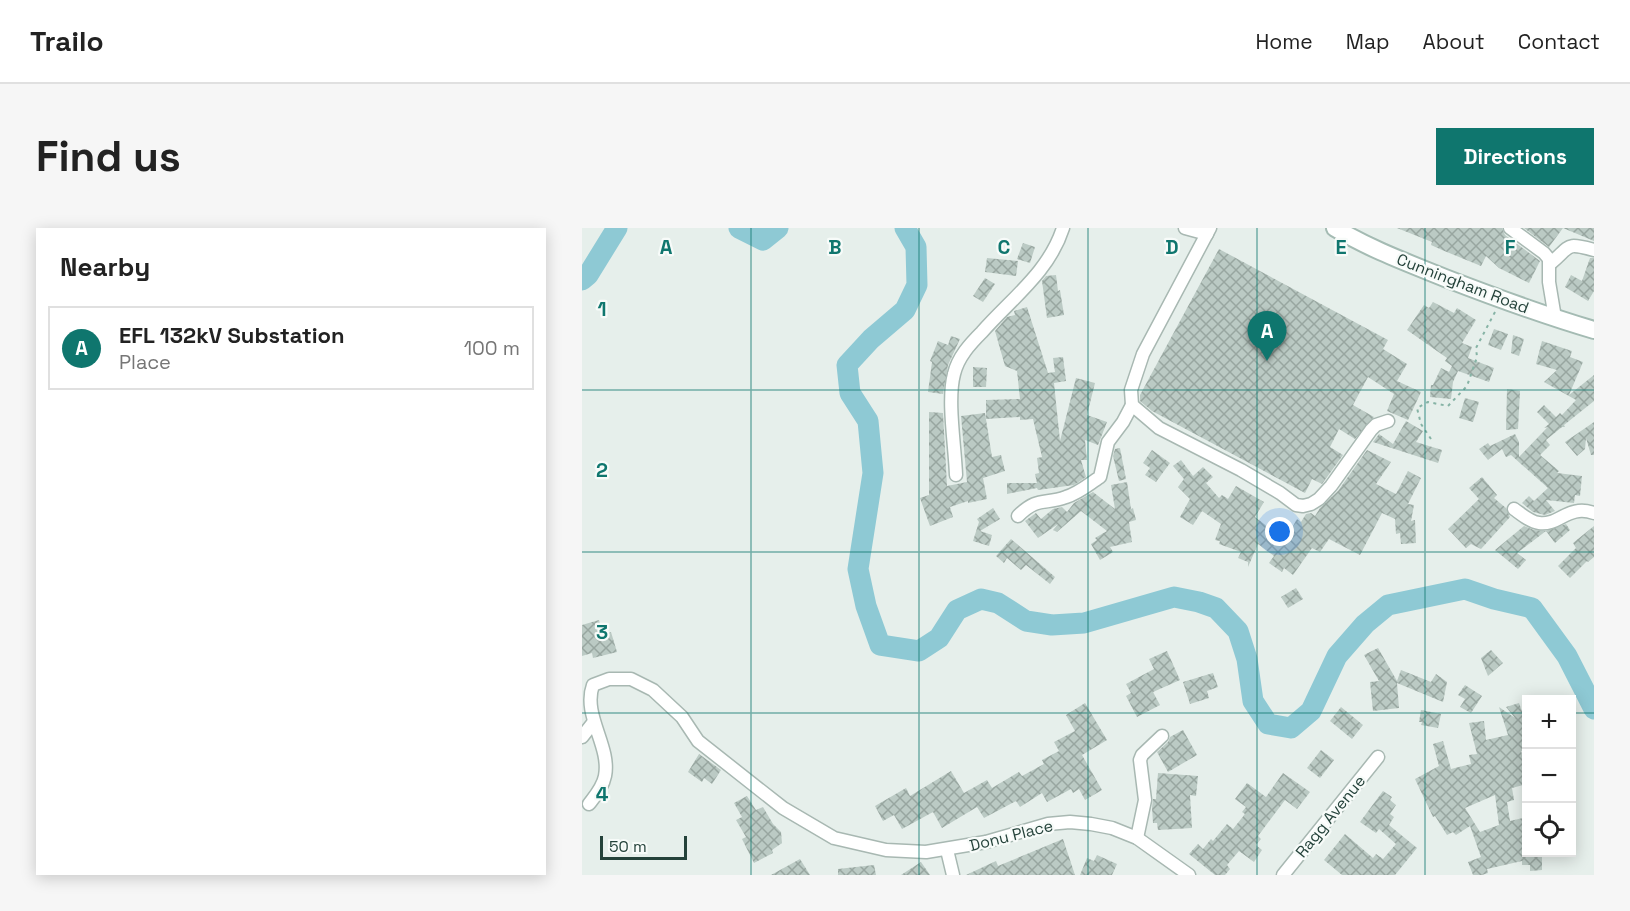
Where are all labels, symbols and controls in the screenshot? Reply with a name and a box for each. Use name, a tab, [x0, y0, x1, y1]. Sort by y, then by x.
text: Trailo	[30, 23, 104, 59]
text: Home	[1255, 28, 1313, 55]
text: Map	[1346, 28, 1390, 55]
text: About	[1423, 28, 1485, 55]
text: Contact	[1518, 28, 1600, 55]
button: Directions	[1436, 128, 1594, 185]
text: Find us	[36, 130, 181, 183]
text: A	[660, 234, 673, 260]
text: B	[828, 234, 842, 260]
text: C	[998, 234, 1011, 260]
text: D	[1165, 234, 1179, 260]
text: E	[1335, 234, 1347, 260]
text: F	[1505, 234, 1516, 260]
street label: Cunningham Road	[1394, 249, 1532, 318]
text: Nearby	[60, 250, 150, 284]
text: 1	[597, 296, 607, 322]
pin: A	[1248, 312, 1286, 361]
text: EFL 132kV Substation	[119, 321, 345, 349]
text: A	[75, 335, 88, 361]
text: 100 m	[464, 335, 520, 361]
text: Place	[119, 349, 171, 375]
text: 2	[596, 457, 608, 483]
your location	[1265, 517, 1294, 546]
text: 3	[596, 619, 608, 645]
map controls	[1522, 695, 1576, 857]
button: +	[1522, 695, 1576, 749]
button: −	[1522, 749, 1576, 803]
street label: Ragg Avenue	[1291, 771, 1370, 862]
text: 4	[596, 781, 609, 807]
button: locate	[1522, 803, 1576, 857]
street label: Donu Place	[967, 815, 1055, 856]
scale bar	[600, 833, 687, 860]
text: 50 m	[609, 836, 647, 857]

